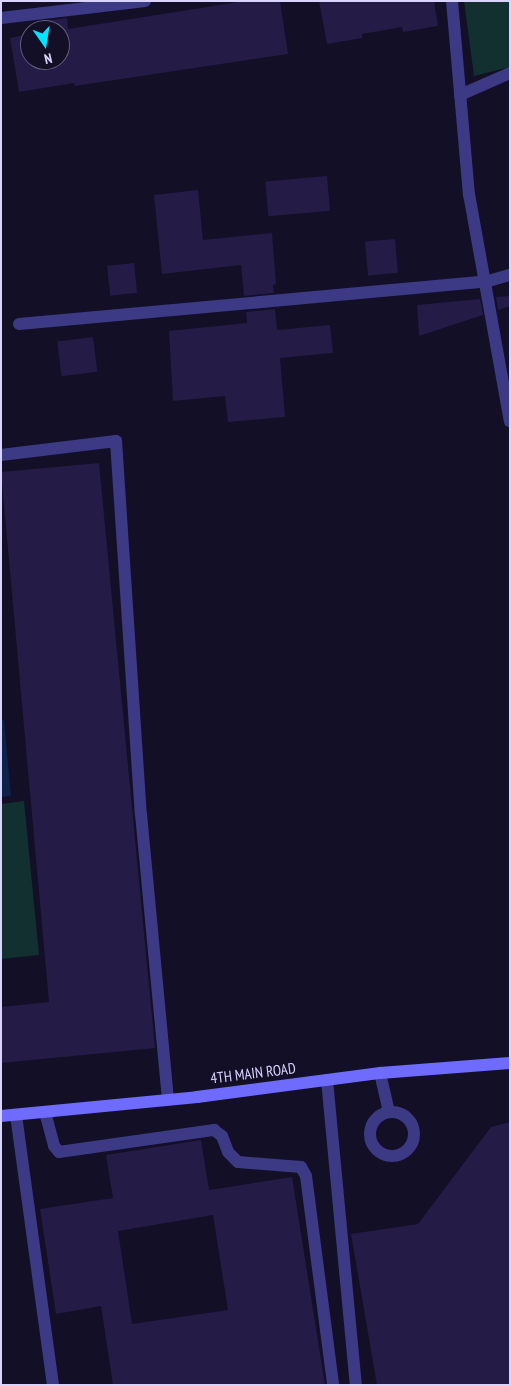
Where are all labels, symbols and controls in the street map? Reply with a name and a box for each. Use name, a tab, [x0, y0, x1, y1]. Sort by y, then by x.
north arrow	[20, 20, 70, 70]
text: N	[42, 49, 54, 68]
street label: 4TH MAIN ROAD	[209, 1059, 297, 1087]

